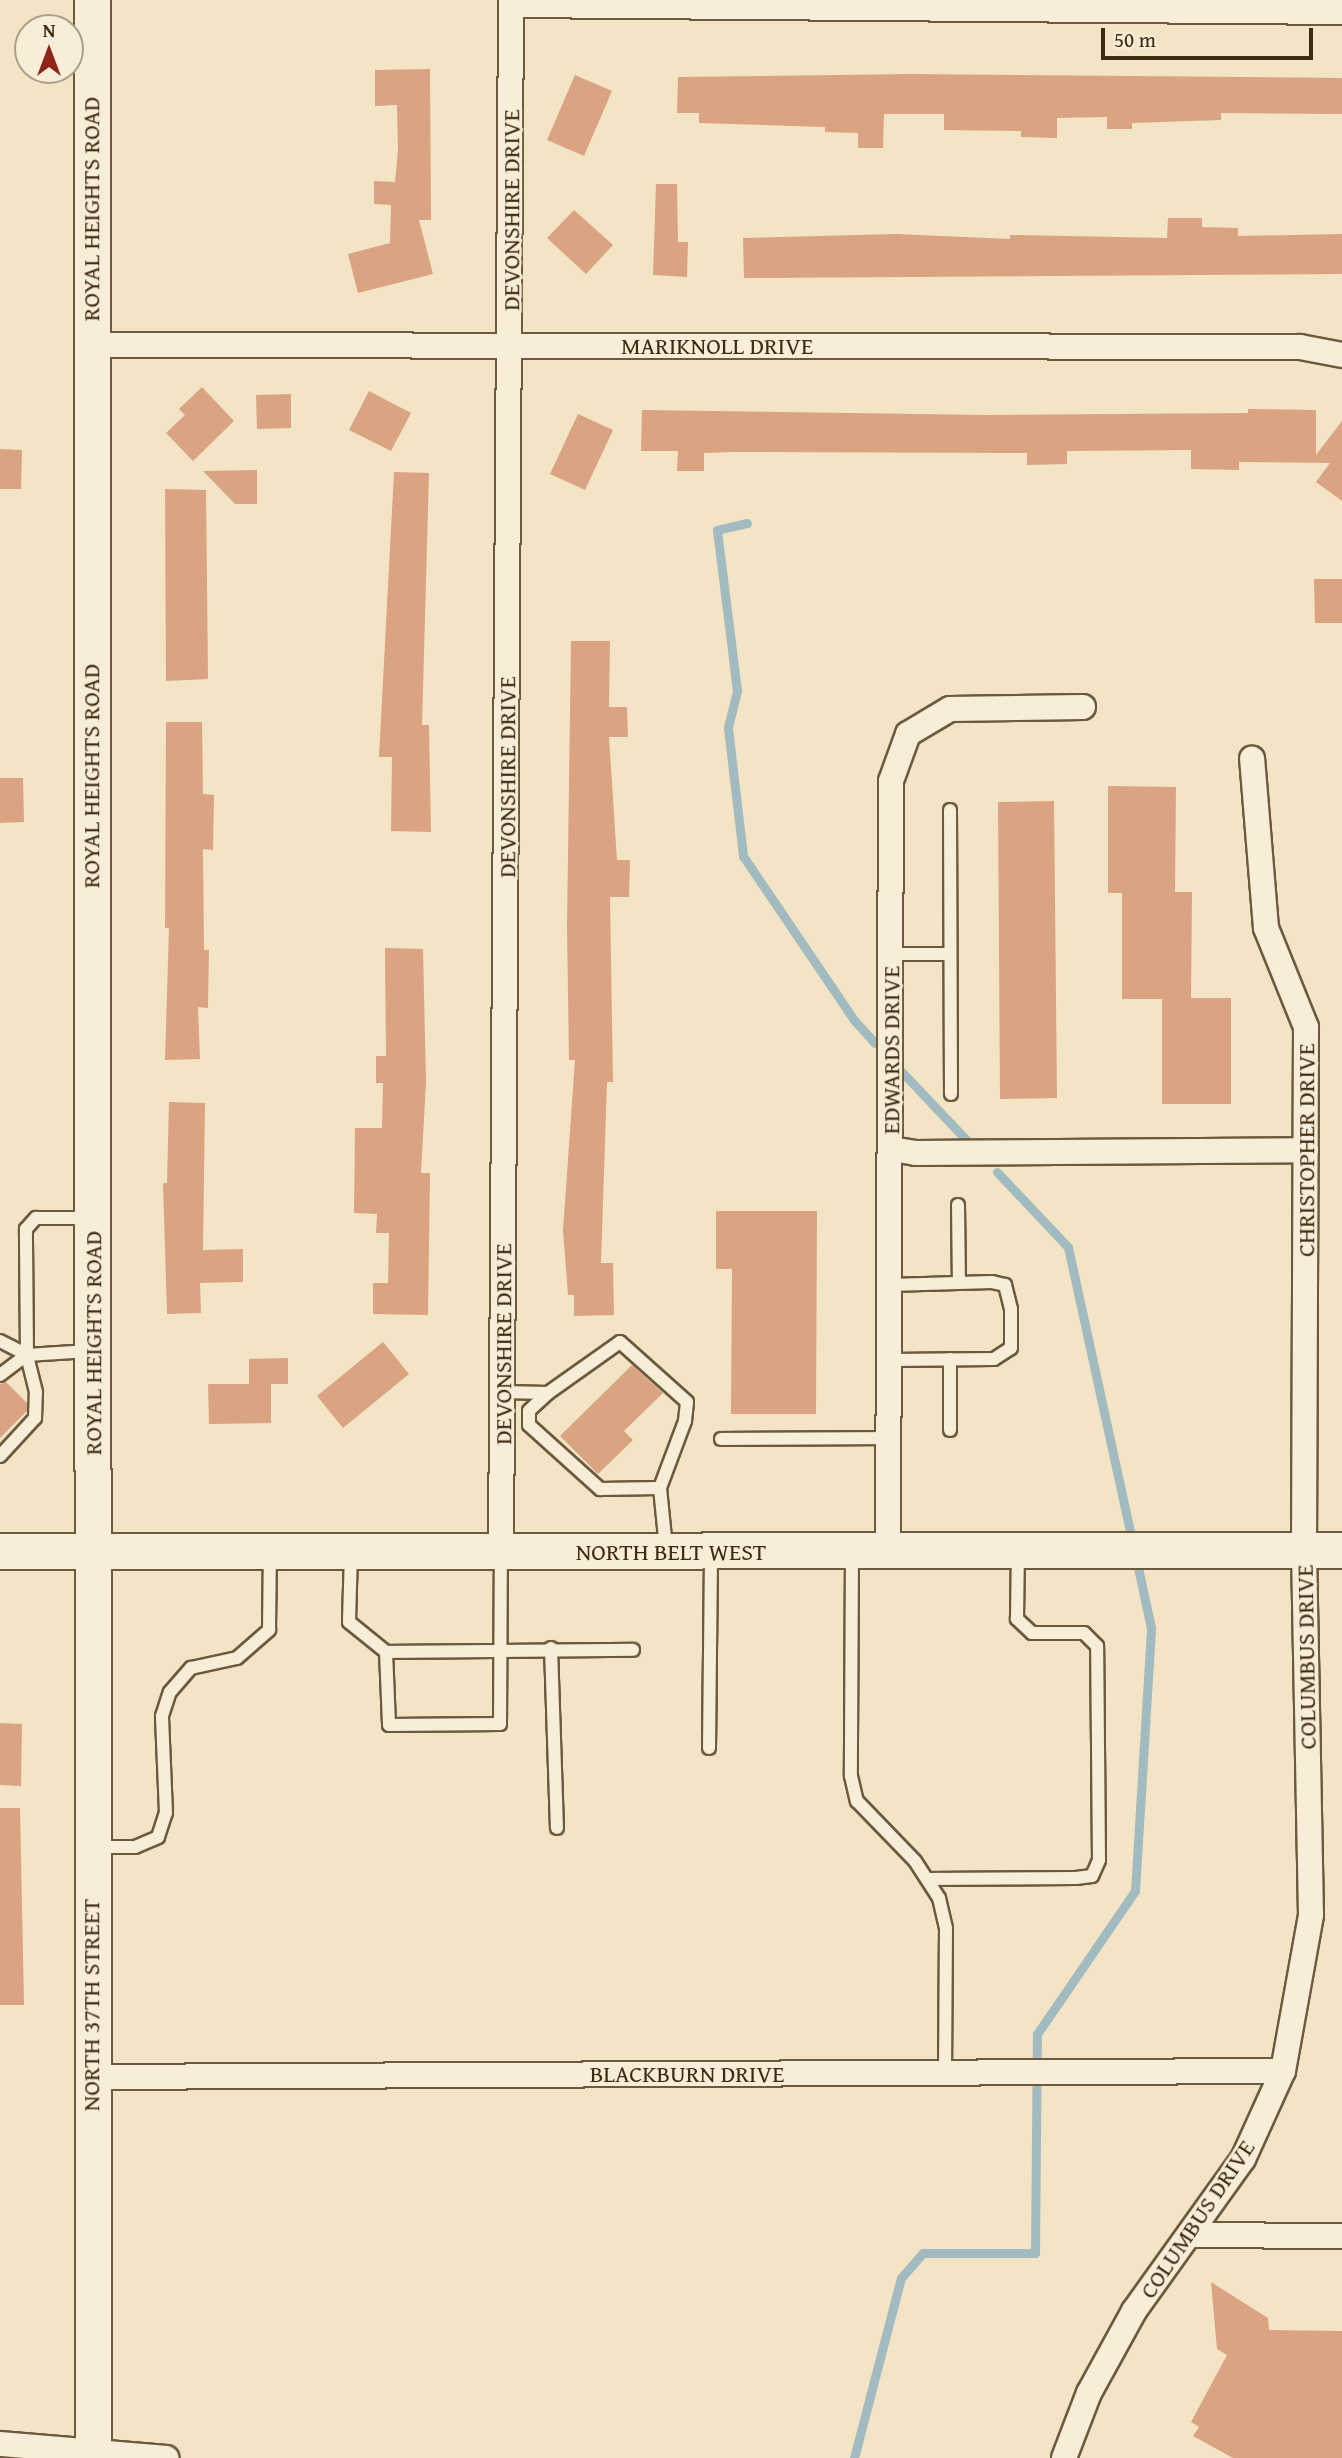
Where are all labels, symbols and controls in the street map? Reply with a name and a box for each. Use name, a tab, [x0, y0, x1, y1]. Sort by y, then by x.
north arrow	[14, 14, 84, 84]
scale bar	[1104, 14, 1316, 58]
text: N	[43, 16, 55, 44]
text: 50 m	[1114, 24, 1156, 55]
street label: ROYAL HEIGHTS ROAD	[77, 97, 105, 321]
street label: DEVONSHIRE DRIVE	[497, 109, 525, 311]
street label: MARIKNOLL DRIVE	[621, 332, 813, 360]
street label: ROYAL HEIGHTS ROAD	[77, 664, 105, 888]
street label: DEVONSHIRE DRIVE	[493, 676, 521, 878]
street label: EDWARDS DRIVE	[877, 966, 905, 1134]
street label: CHRISTOPHER DRIVE	[1292, 1043, 1320, 1257]
street label: ROYAL HEIGHTS ROAD	[79, 1231, 107, 1455]
street label: DEVONSHIRE DRIVE	[489, 1243, 517, 1445]
street label: NORTH BELT WEST	[576, 1538, 766, 1566]
street label: COLUMBUS DRIVE	[1290, 1564, 1322, 1750]
street label: NORTH 37TH STREET	[77, 1899, 105, 2111]
street label: BLACKBURN DRIVE	[590, 2060, 784, 2088]
street label: COLUMBUS DRIVE	[1133, 2134, 1261, 2304]

